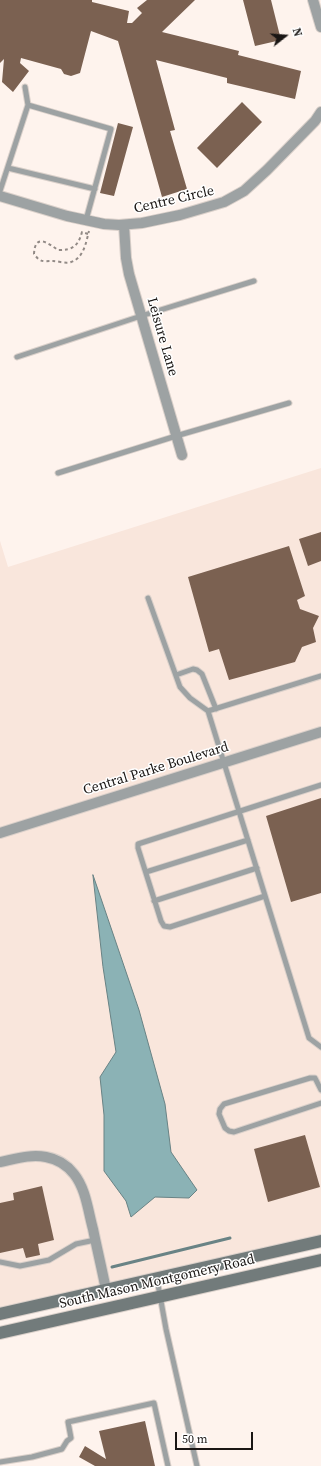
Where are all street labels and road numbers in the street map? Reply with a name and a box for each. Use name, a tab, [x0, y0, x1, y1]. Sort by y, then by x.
street label: Centre Circle	[132, 183, 216, 217]
street label: Leisure Lane	[143, 296, 181, 378]
street label: Central Parke Boulevard	[81, 739, 231, 799]
street label: South Mason Montgomery Road	[58, 1251, 256, 1313]

